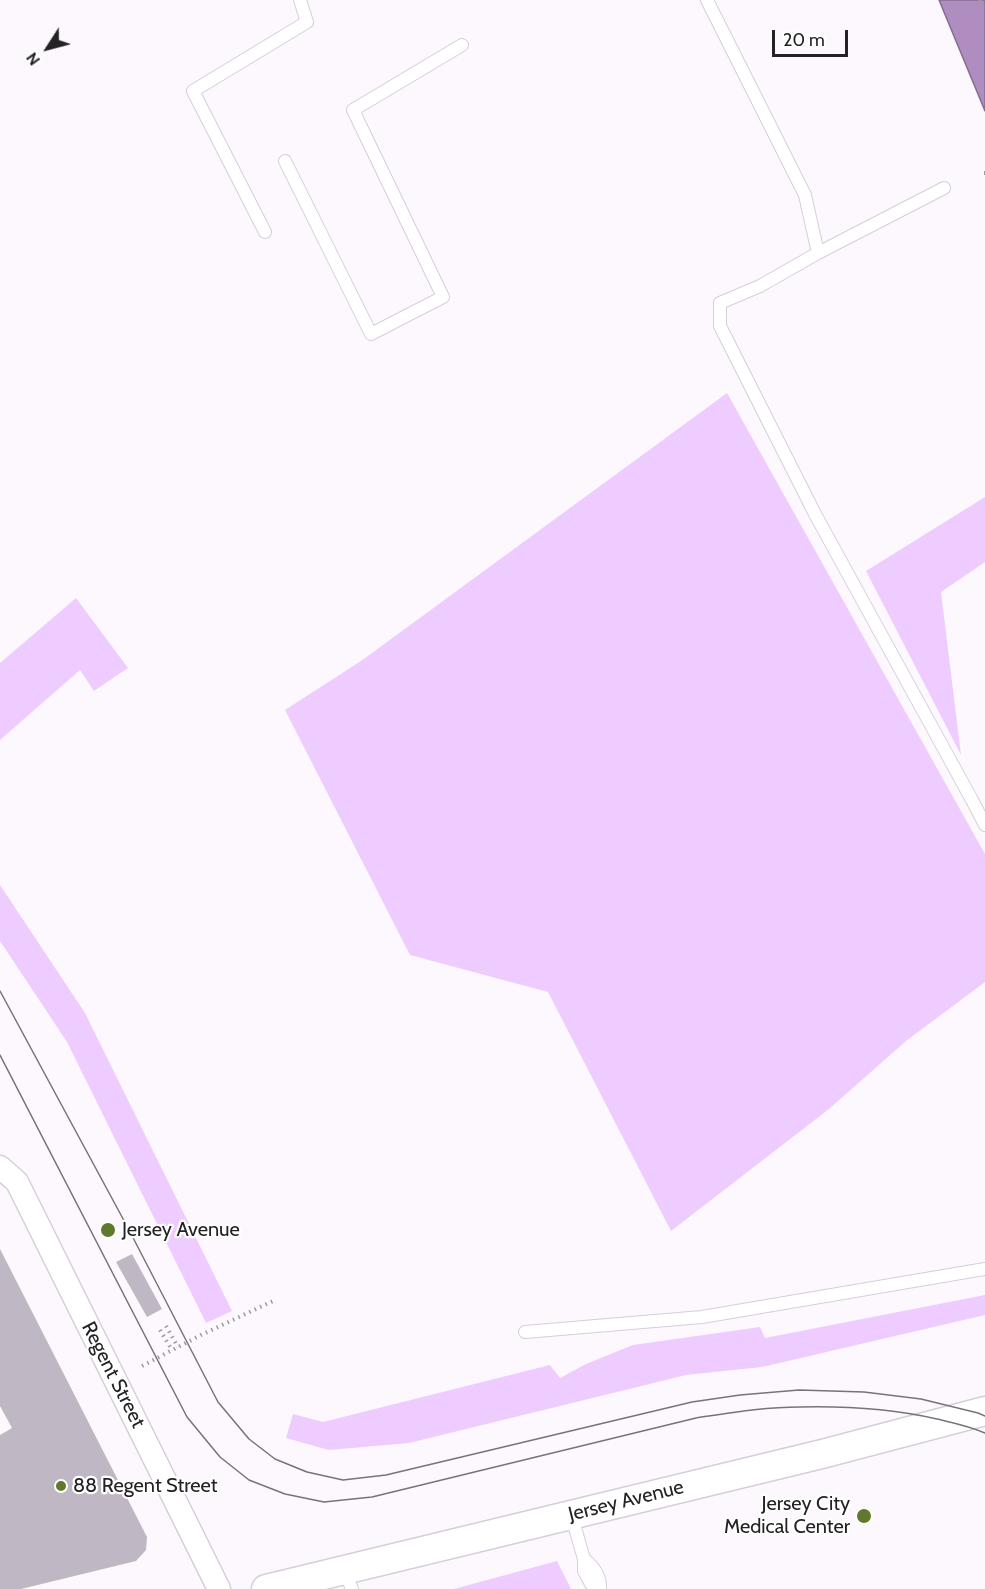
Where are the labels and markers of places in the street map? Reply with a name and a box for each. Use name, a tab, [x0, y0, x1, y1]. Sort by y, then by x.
place label: Jersey Avenue	[122, 1218, 240, 1242]
marker: Jersey Avenue	[99, 1221, 117, 1239]
place label: 88 Regent Street	[73, 1474, 218, 1498]
marker: 88 Regent Street	[54, 1479, 68, 1493]
place label: Jersey City Medical Center	[724, 1492, 850, 1539]
marker: Jersey City Medical Center	[855, 1507, 873, 1525]

